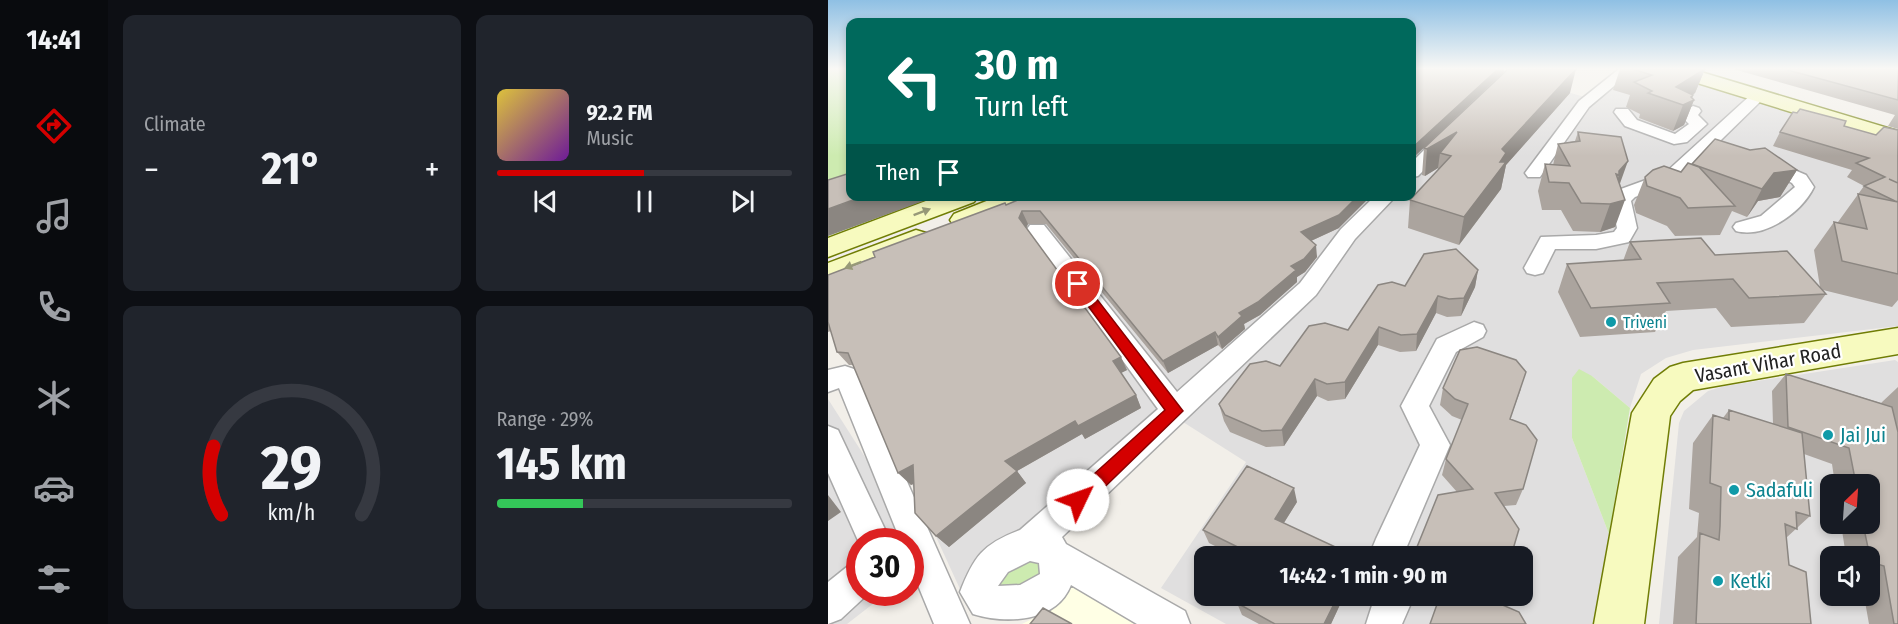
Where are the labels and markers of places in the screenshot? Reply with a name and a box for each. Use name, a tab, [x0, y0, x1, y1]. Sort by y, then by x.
pin	[1052, 258, 1103, 309]
place label: Triveni	[1623, 313, 1667, 332]
marker: Triveni	[1604, 315, 1618, 329]
place label: Jai Jui	[1840, 423, 1886, 447]
marker: Jai Jui	[1821, 428, 1835, 442]
place label: Sadafuli	[1746, 478, 1813, 502]
marker: Sadafuli	[1727, 483, 1741, 497]
place label: Ketki	[1730, 569, 1771, 593]
marker: Ketki	[1711, 574, 1725, 588]

